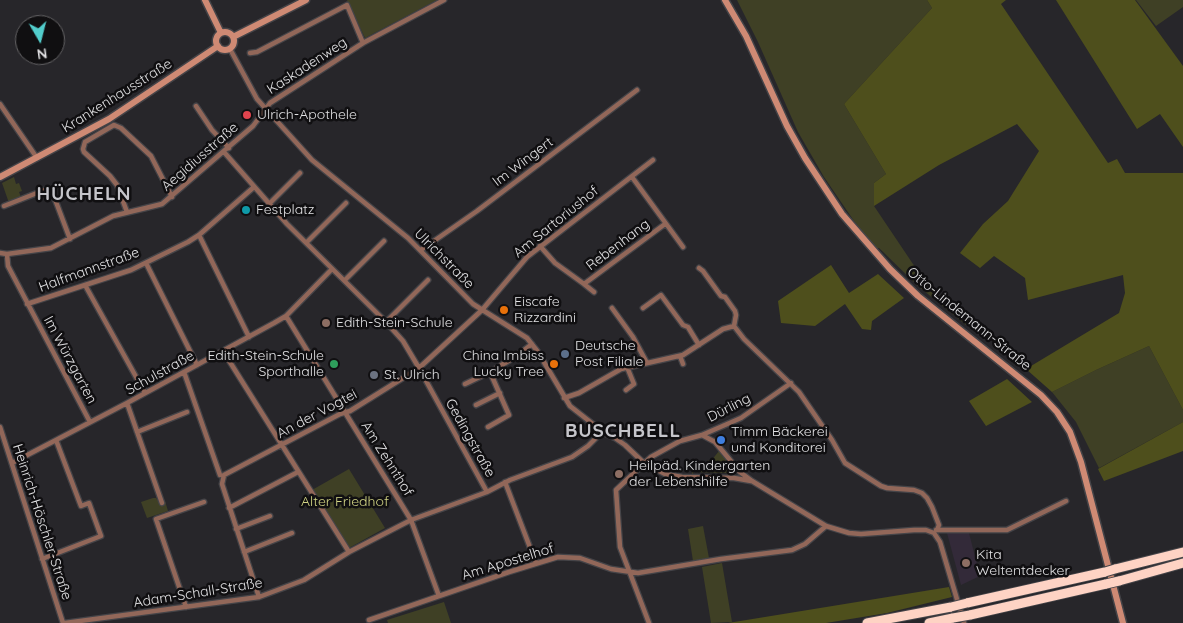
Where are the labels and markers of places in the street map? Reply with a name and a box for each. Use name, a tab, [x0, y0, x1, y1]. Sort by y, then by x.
place label: Ulrich-Apothele	[257, 107, 357, 123]
marker: Ulrich-Apothele	[241, 109, 253, 121]
place label: Festplatz	[256, 202, 315, 218]
marker: Festplatz	[240, 204, 252, 216]
place label: Eiscafe Rizzardini	[514, 294, 576, 326]
marker: Eiscafe Rizzardini	[498, 304, 510, 316]
place label: Edith-Stein-Schule	[336, 315, 453, 331]
marker: Edith-Stein-Schule	[320, 317, 332, 329]
place label: Deutsche Post Filiale	[575, 338, 643, 371]
place label: Edith-Stein-Schule Sporthalle	[207, 348, 324, 381]
place label: China Imbiss Lucky Tree	[463, 348, 544, 381]
marker: Deutsche Post Filiale	[559, 348, 571, 360]
marker: Edith-Stein-Schule Sporthalle	[328, 358, 340, 370]
marker: China Imbiss Lucky Tree	[548, 358, 560, 370]
place label: St. Ulrich	[384, 367, 440, 383]
marker: St. Ulrich	[368, 369, 380, 381]
place label: Timm Bäckerei und Konditorei	[731, 424, 828, 457]
marker: Timm Bäckerei und Konditorei	[715, 434, 727, 446]
place label: Heilpäd. Kindergarten der Lebenshilfe	[629, 458, 770, 491]
marker: Heilpäd. Kindergarten der Lebenshilfe	[613, 468, 625, 480]
place label: Kita Weltentdecker	[976, 547, 1070, 580]
marker: Kita Weltentdecker	[960, 557, 972, 569]

